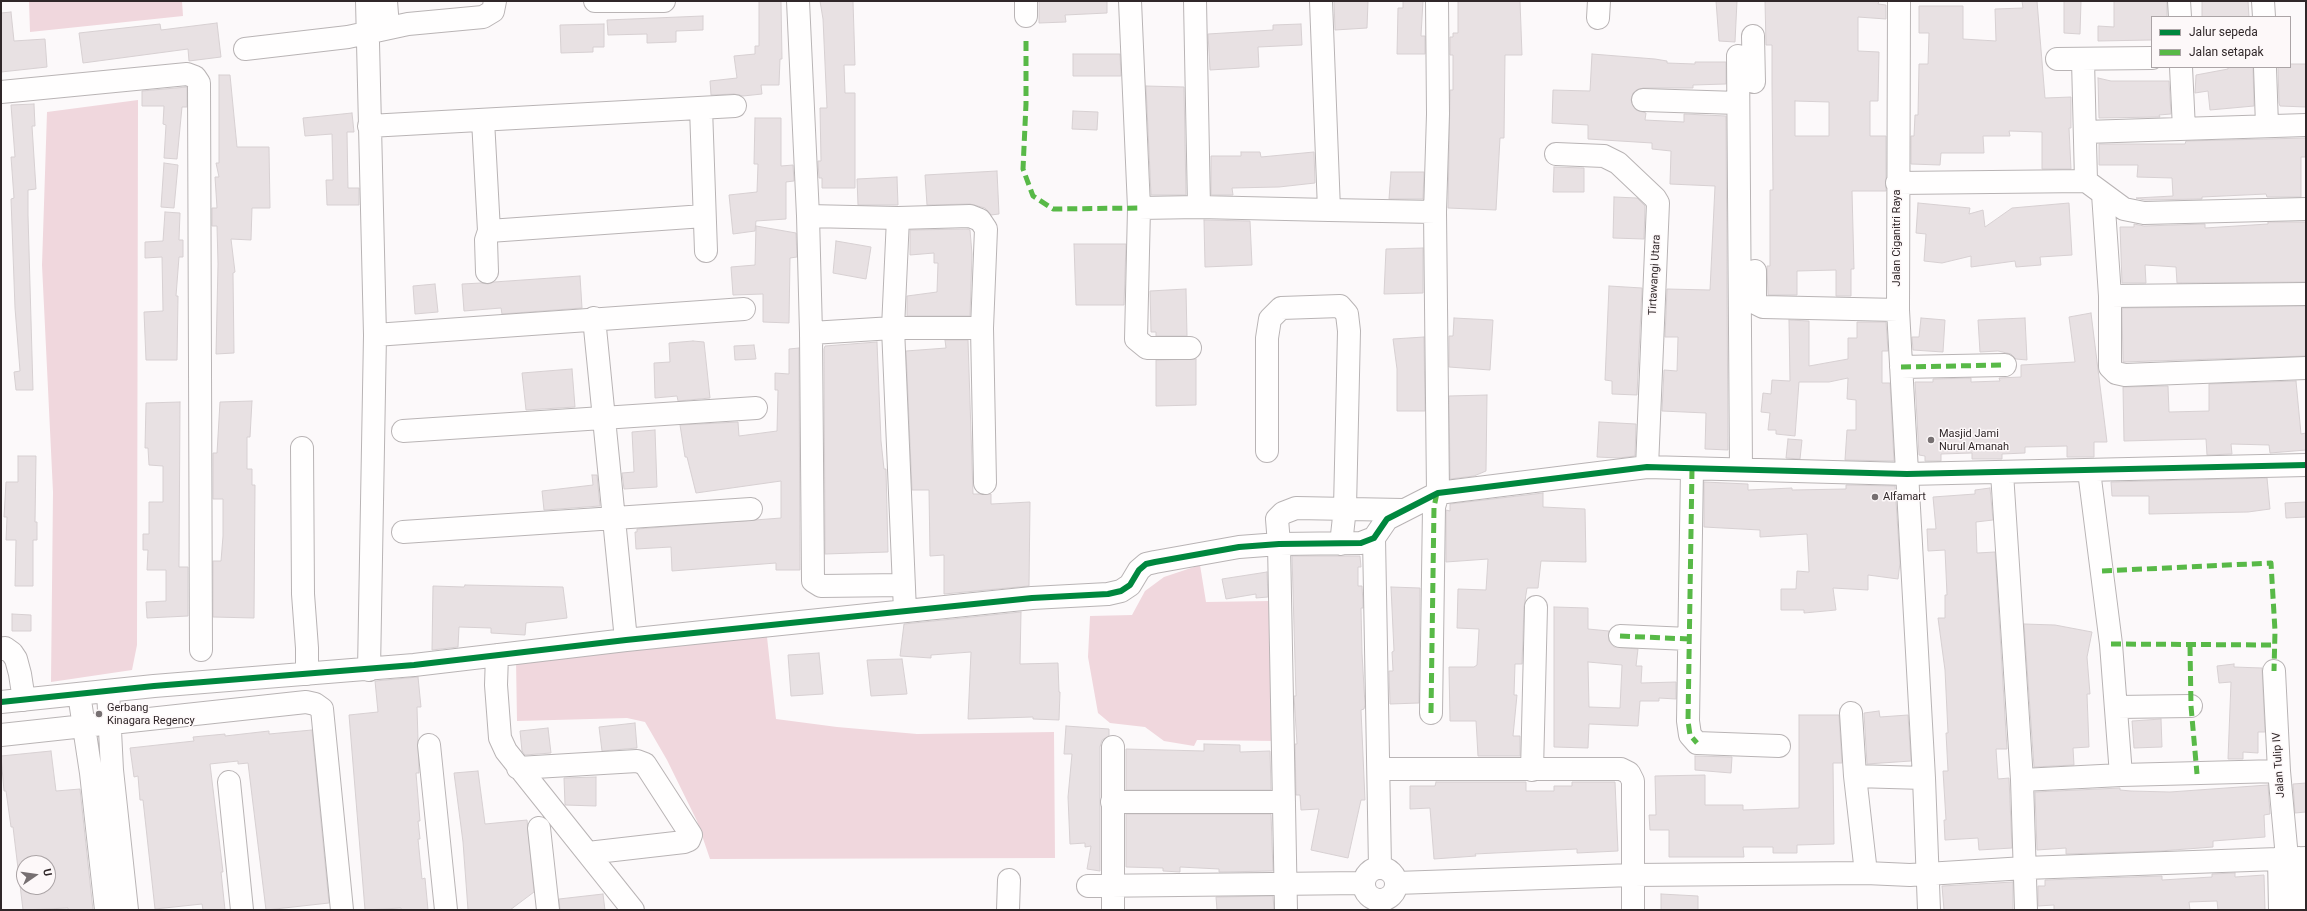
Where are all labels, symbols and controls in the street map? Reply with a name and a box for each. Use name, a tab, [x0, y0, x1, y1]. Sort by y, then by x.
legend	[2151, 16, 2291, 68]
text: Jalur sepeda	[2189, 25, 2258, 39]
text: Jalan setapak	[2189, 45, 2264, 59]
street label: Jalan Ciganitri Raya	[1890, 190, 1904, 286]
street label: Tirtawangi Utara	[1646, 234, 1664, 316]
place label: Masjid Jami Nurul Amanah	[1939, 427, 2009, 453]
marker: Masjid Jami Nurul Amanah	[1926, 435, 1936, 445]
place label: Alfamart	[1883, 490, 1926, 504]
marker: Alfamart	[1870, 492, 1880, 502]
place label: Gerbang Kinagara Regency	[107, 701, 195, 727]
marker: Gerbang Kinagara Regency	[94, 709, 104, 719]
street label: Jalan Tulip IV	[2270, 732, 2288, 798]
north arrow	[16, 855, 56, 895]
text: U	[40, 867, 54, 877]

